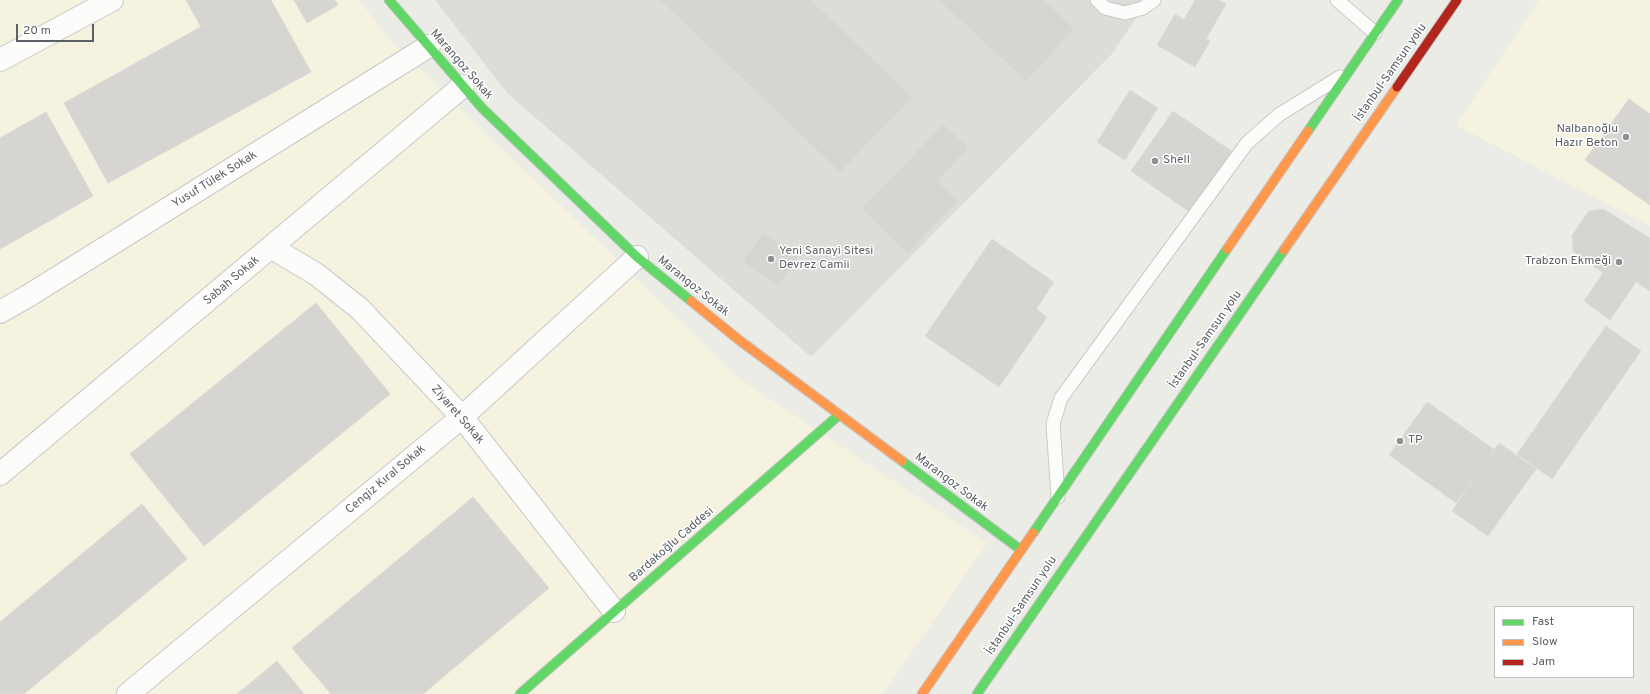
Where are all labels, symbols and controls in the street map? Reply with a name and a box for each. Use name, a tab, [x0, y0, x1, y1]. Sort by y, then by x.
scale bar	[18, 16, 96, 42]
street label: İstanbul-Samsun yolu	[1352, 21, 1430, 125]
text: 20 m	[23, 23, 51, 39]
street label: Marangoz Sokak	[427, 27, 495, 103]
place label: Nalbanoğlu Hazır Beton	[1555, 123, 1618, 151]
marker: Nalbanoğlu Hazır Beton	[1621, 132, 1631, 142]
street label: Yusuf Tülek Sokak	[170, 148, 260, 212]
place label: Shell	[1163, 154, 1190, 168]
marker: Shell	[1150, 156, 1160, 166]
place label: Yeni Sanayi Sitesi Devrez Camii	[779, 245, 873, 273]
street label: Sabah Sokak	[201, 253, 263, 309]
street label: Marangoz Sokak	[654, 254, 732, 320]
marker: Yeni Sanayi Sitesi Devrez Camii	[766, 254, 776, 264]
place label: Trabzon Ekmeği	[1525, 255, 1611, 269]
marker: Trabzon Ekmeği	[1614, 257, 1624, 267]
street label: İstanbul-Samsun yolu	[1167, 288, 1245, 392]
street label: Ziyaret Sokak	[427, 382, 487, 448]
place label: TP	[1408, 434, 1423, 448]
marker: TP	[1395, 436, 1405, 446]
street label: Cengiz Kıral Sokak	[343, 442, 429, 518]
street label: Marangoz Sokak	[911, 451, 991, 515]
street label: Bardakoğlu Caddesi	[627, 504, 717, 586]
street label: İstanbul-Samsun yolu	[984, 554, 1060, 658]
legend	[1494, 606, 1634, 678]
text: Fast	[1532, 614, 1554, 630]
text: Slow	[1532, 634, 1558, 650]
text: Jam	[1532, 654, 1555, 670]

